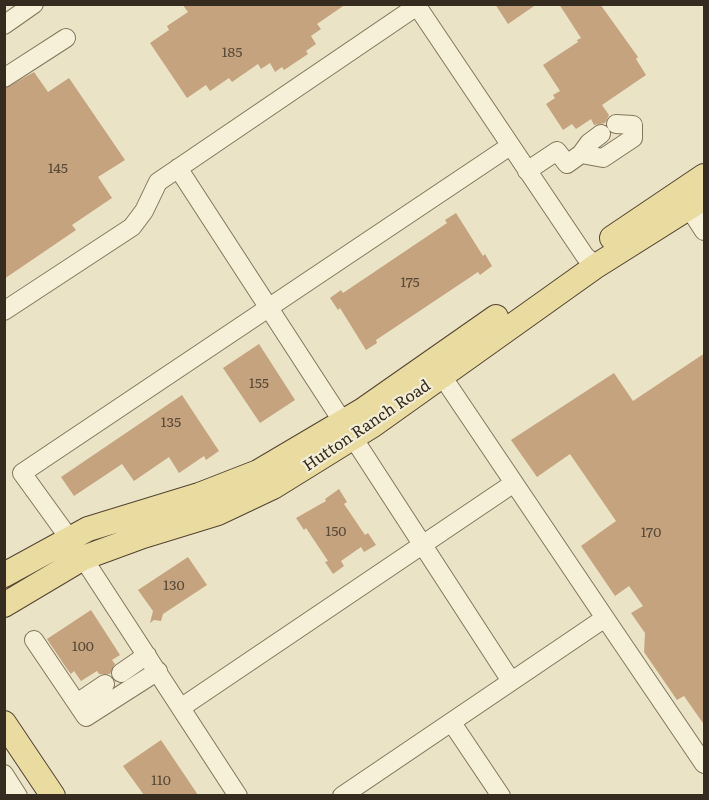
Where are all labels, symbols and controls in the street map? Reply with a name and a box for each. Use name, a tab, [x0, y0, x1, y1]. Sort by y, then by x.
house number: 185	[222, 45, 242, 61]
house number: 145	[48, 161, 68, 177]
house number: 175	[400, 275, 420, 291]
house number: 155	[249, 376, 269, 392]
street label: Hutton Ranch Road	[300, 376, 434, 476]
house number: 135	[161, 415, 181, 431]
house number: 150	[326, 524, 346, 540]
house number: 170	[641, 525, 661, 541]
house number: 130	[163, 578, 185, 594]
house number: 100	[72, 639, 94, 655]
house number: 110	[151, 773, 171, 789]

